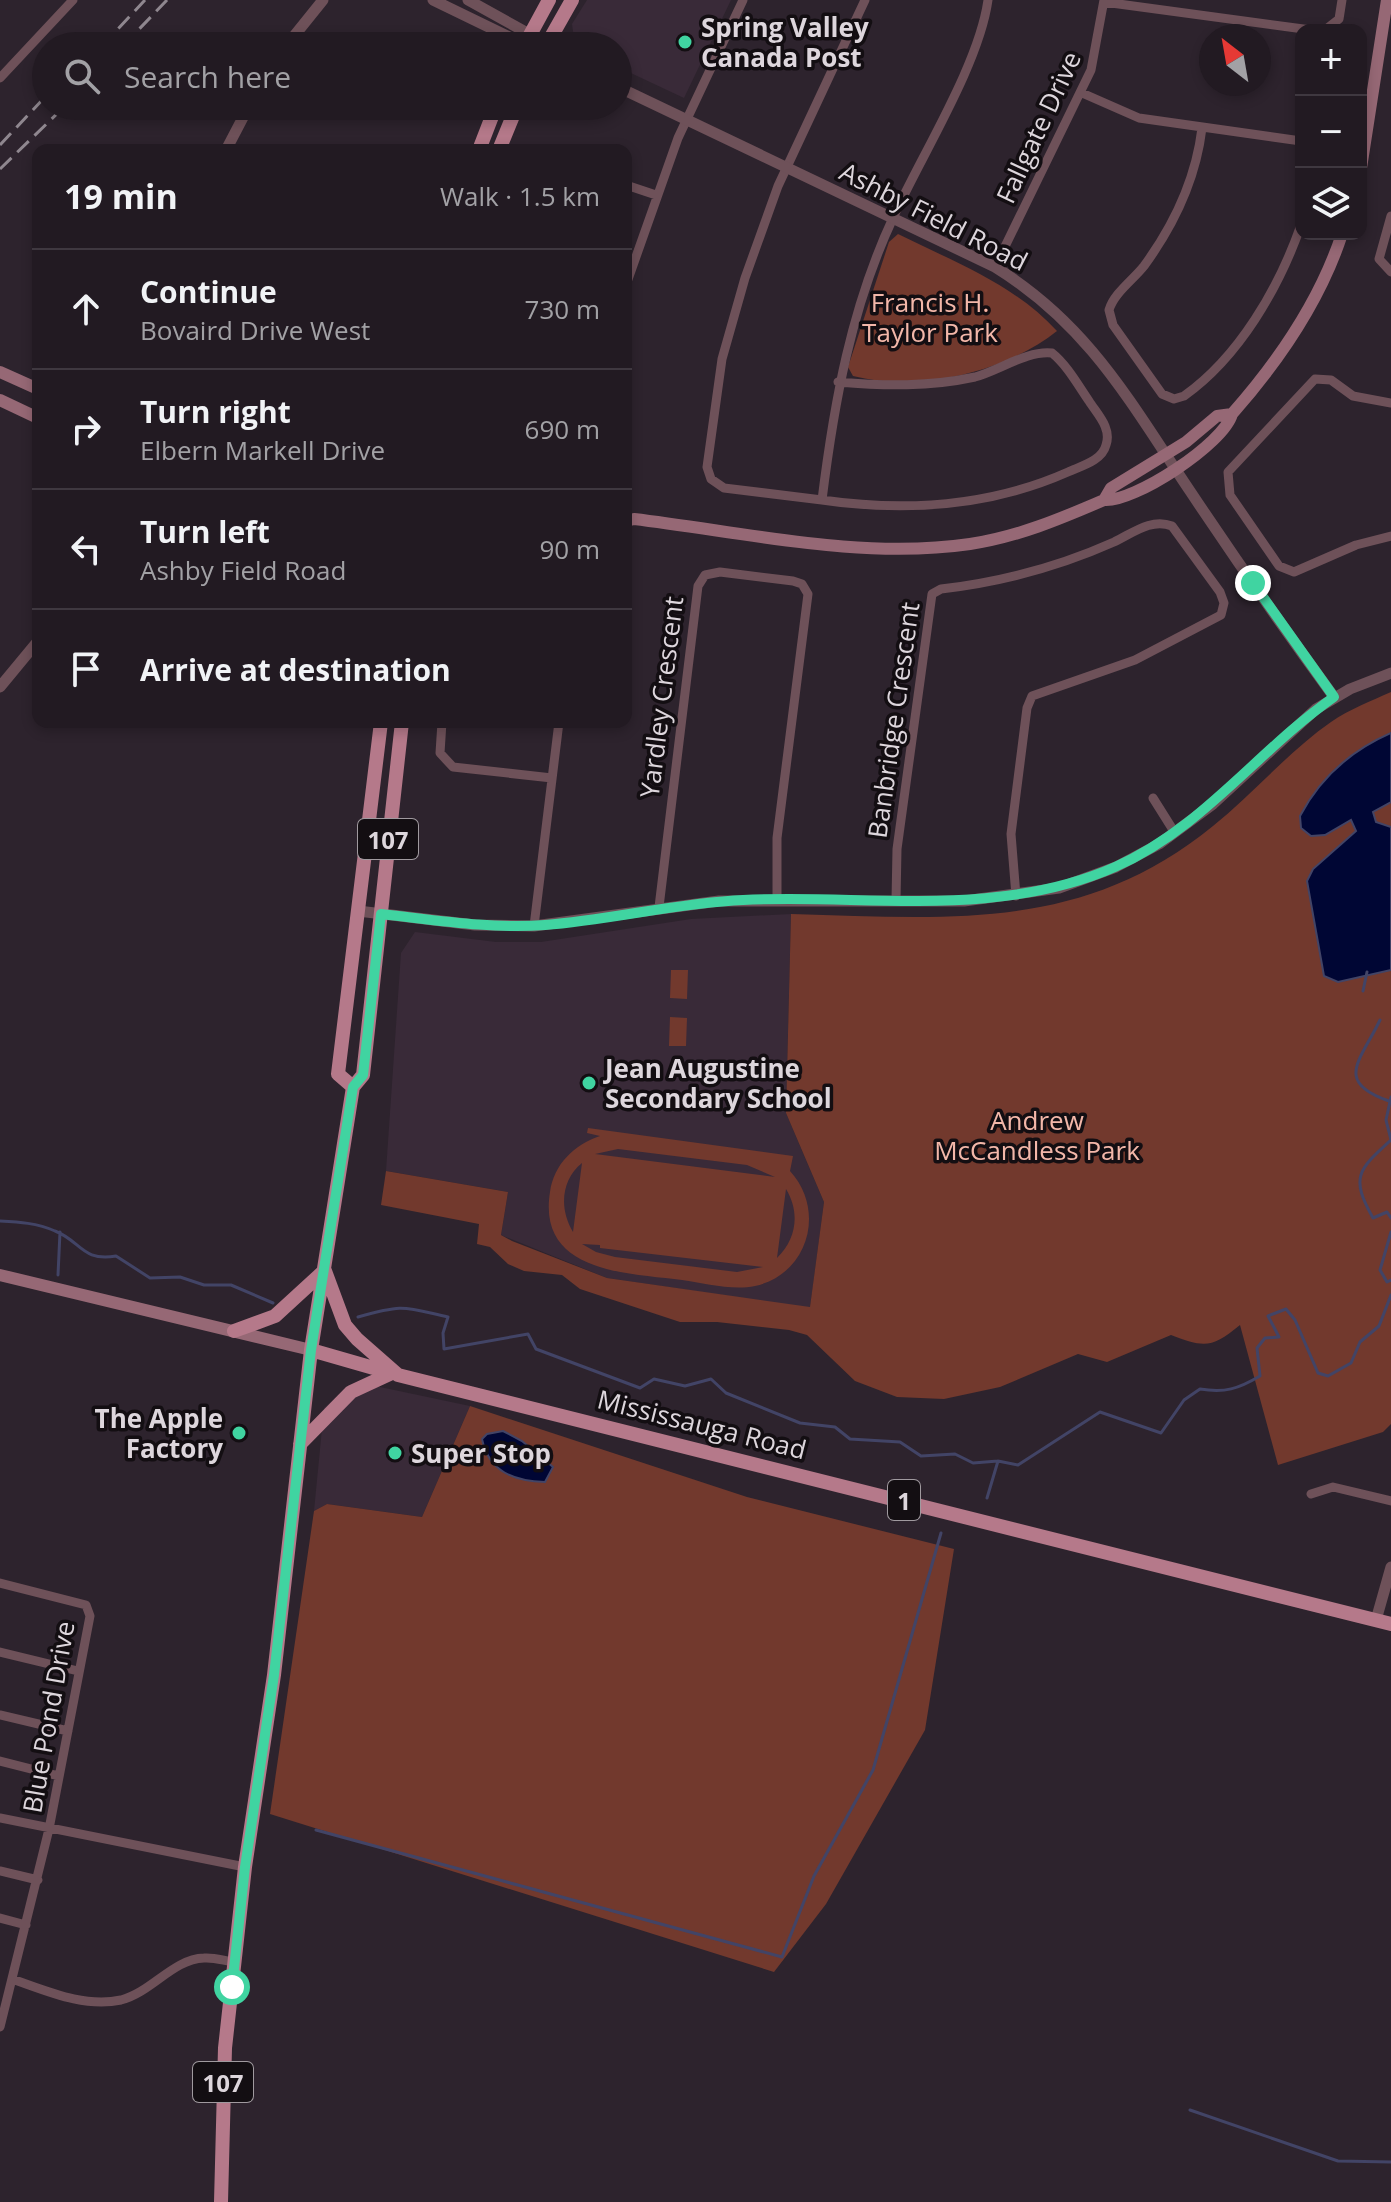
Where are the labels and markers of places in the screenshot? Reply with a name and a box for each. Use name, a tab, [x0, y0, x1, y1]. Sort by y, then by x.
place label: Spring Valley Canada Post	[701, 9, 869, 75]
marker: Spring Valley Canada Post	[676, 33, 694, 51]
place label: Jean Augustine Secondary School	[603, 1050, 832, 1116]
marker: Jean Augustine Secondary School	[580, 1074, 598, 1092]
place label: The Apple Factory	[95, 1400, 223, 1466]
marker: The Apple Factory	[230, 1424, 248, 1442]
place label: Super Stop	[411, 1435, 551, 1471]
marker: Super Stop	[386, 1444, 404, 1462]

